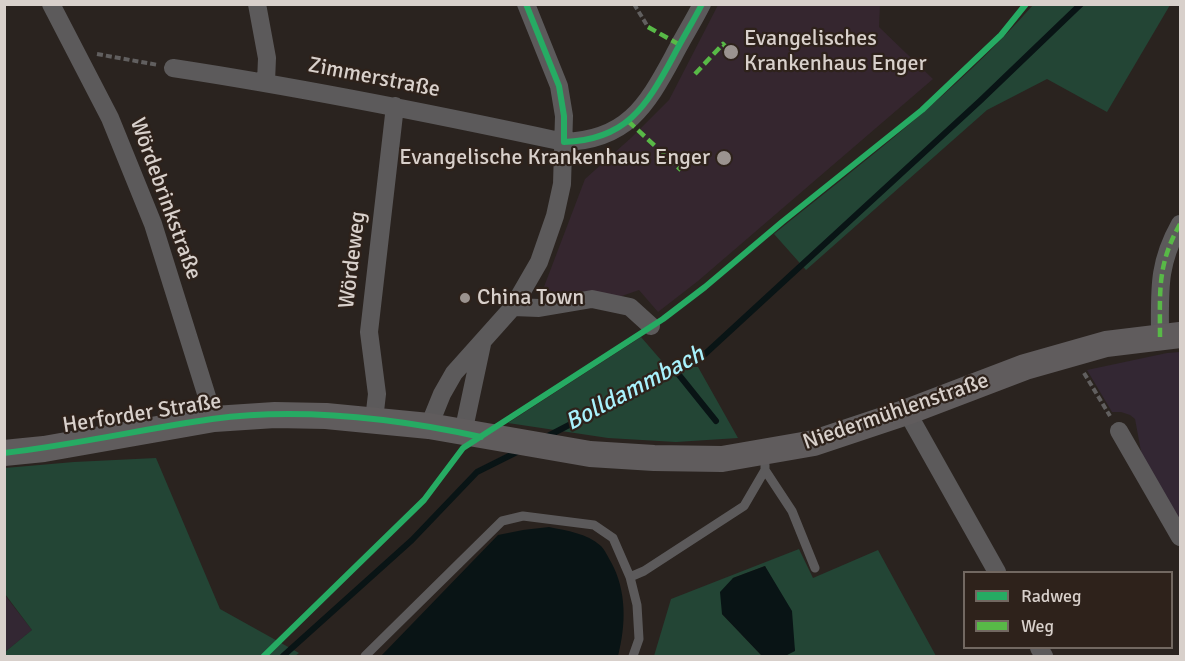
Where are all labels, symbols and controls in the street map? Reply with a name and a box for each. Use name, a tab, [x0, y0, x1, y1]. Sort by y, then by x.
place label: Evangelisches Krankenhaus Enger	[744, 26, 927, 78]
marker: Evangelisches Krankenhaus Enger	[722, 43, 740, 61]
street label: Zimmerstraße	[306, 52, 442, 104]
street label: Wördebrinkstraße	[123, 115, 207, 283]
place label: Evangelische Krankenhaus Enger	[399, 145, 710, 171]
marker: Evangelische Krankenhaus Enger	[715, 149, 733, 167]
street label: Wördeweg	[334, 210, 372, 310]
place label: China Town	[477, 285, 584, 311]
marker: China Town	[458, 291, 472, 305]
water label: Bolldammbach	[561, 340, 709, 438]
street label: Niedermühlenstraße	[800, 368, 992, 456]
street label: Herforder Straße	[61, 388, 223, 440]
legend	[963, 571, 1173, 649]
text: Radweg	[1021, 585, 1082, 607]
text: Weg	[1021, 615, 1054, 637]

